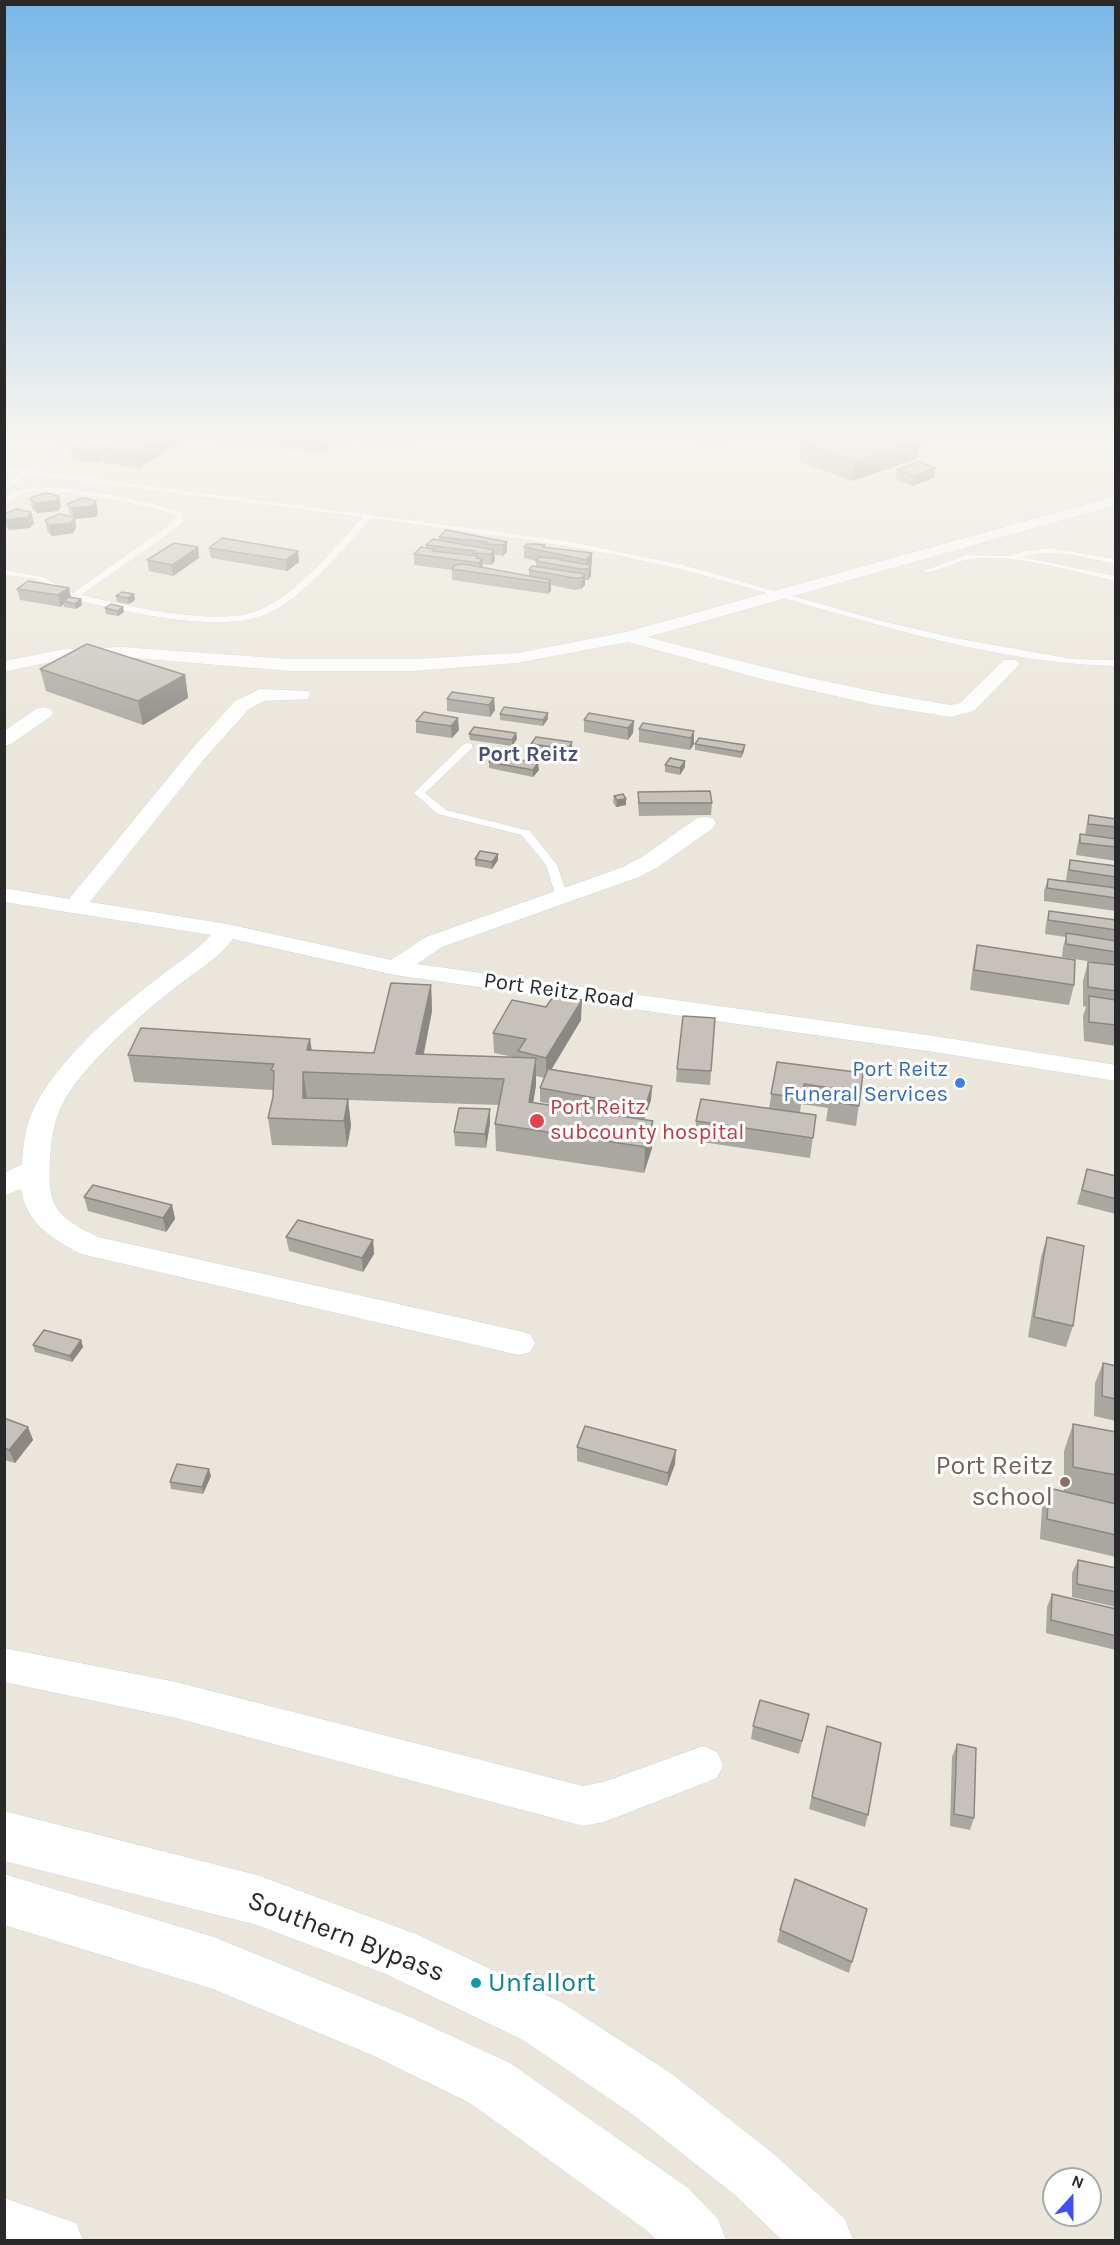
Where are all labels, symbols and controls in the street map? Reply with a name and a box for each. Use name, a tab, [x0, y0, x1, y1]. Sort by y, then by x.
district label: Port Reitz	[478, 742, 578, 768]
street label: Port Reitz Road	[482, 967, 636, 1015]
place label: Port Reitz Funeral Services	[783, 1057, 948, 1108]
marker: Port Reitz Funeral Services	[953, 1076, 967, 1090]
place label: Port Reitz subcounty hospital	[550, 1095, 744, 1146]
marker: Port Reitz subcounty hospital	[528, 1112, 546, 1130]
place label: Port Reitz school	[936, 1450, 1053, 1513]
marker: Port Reitz school	[1058, 1475, 1072, 1489]
street label: Southern Bypass	[243, 1885, 449, 1989]
place label: Unfallort	[488, 1967, 596, 1999]
marker: Unfallort	[469, 1976, 483, 1990]
north arrow	[1042, 2167, 1102, 2227]
text: N	[1069, 2171, 1087, 2193]

